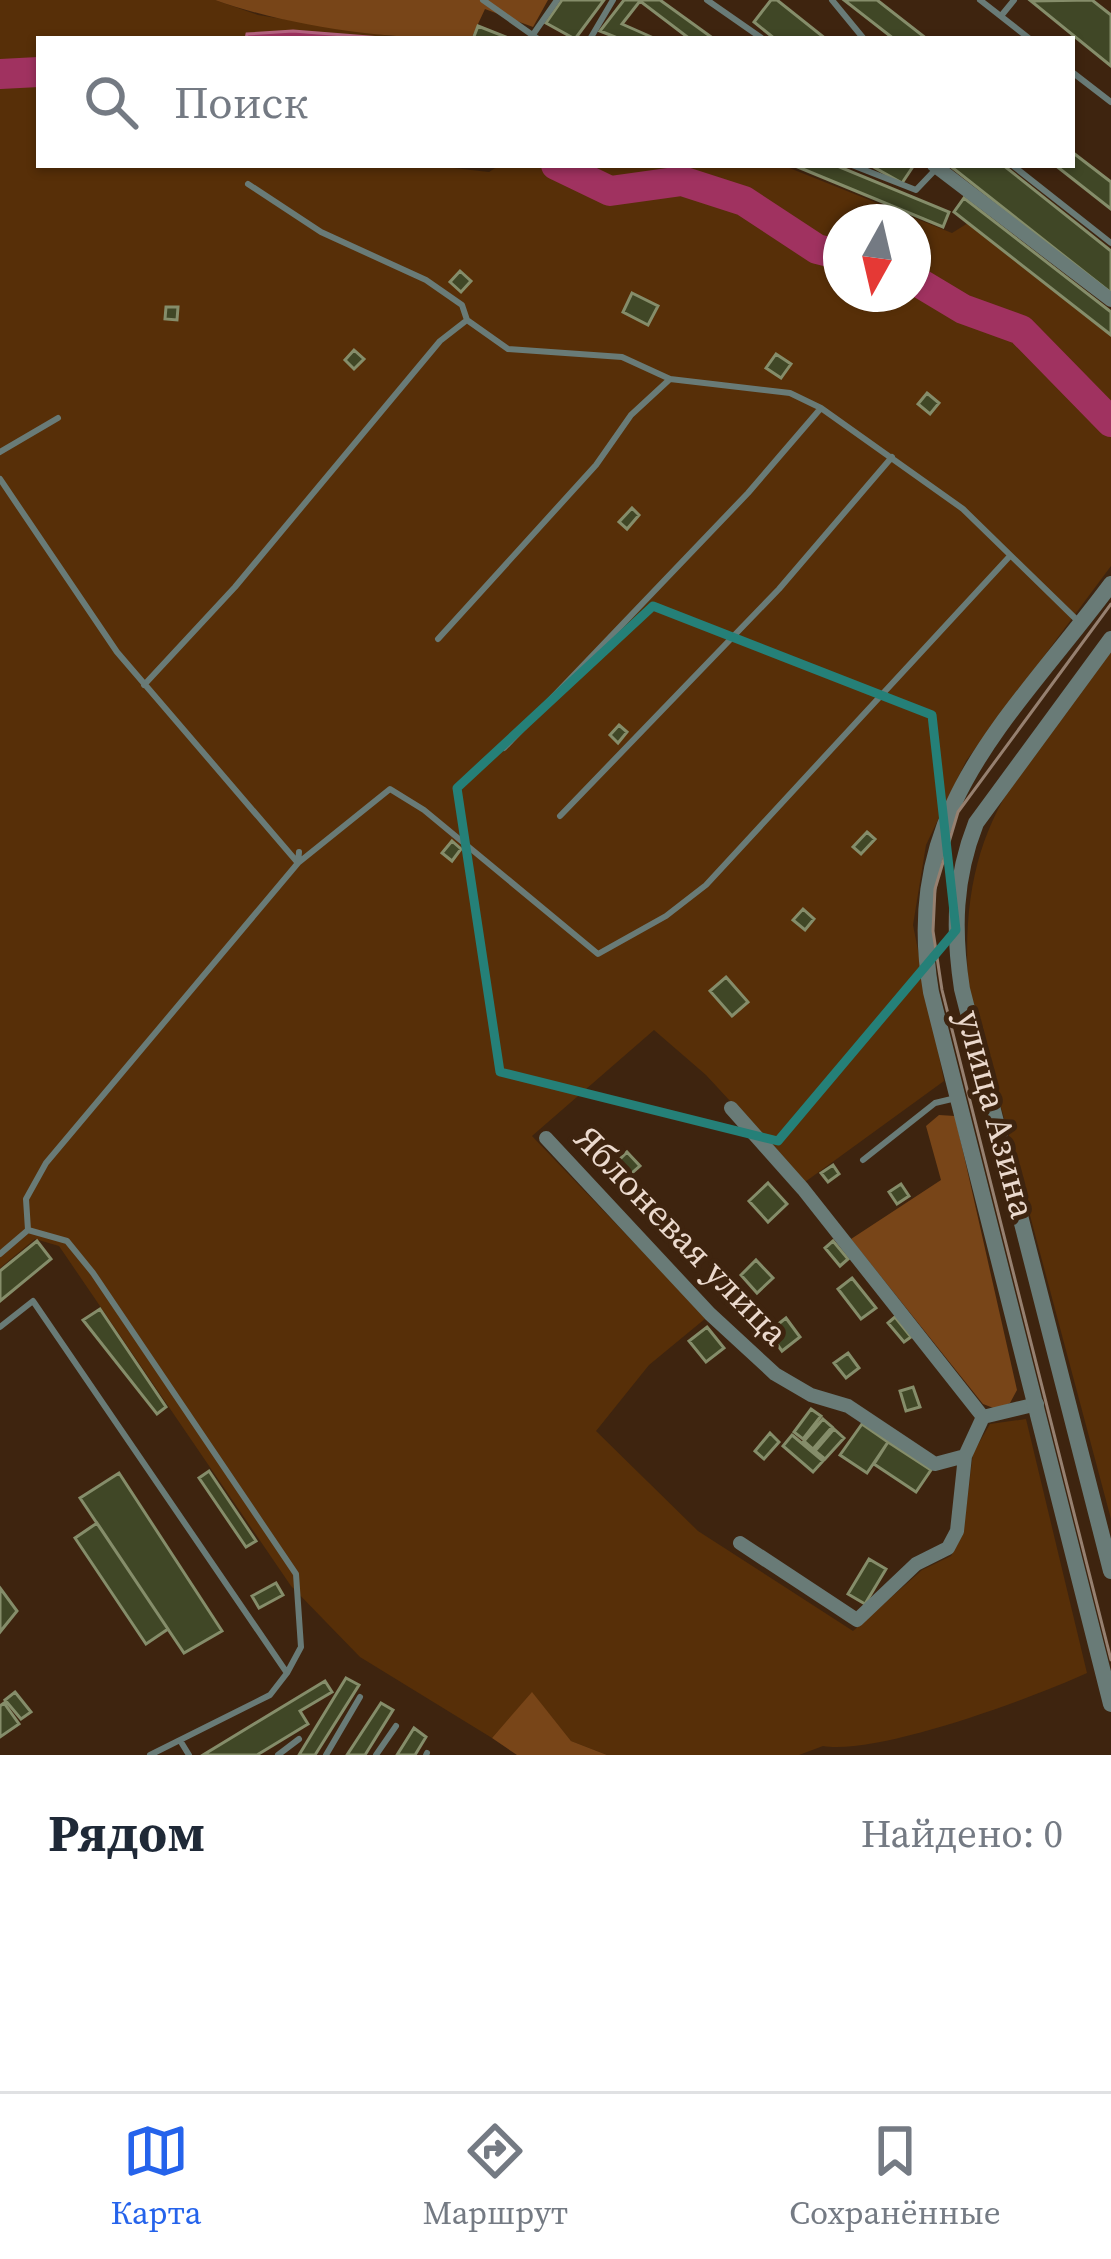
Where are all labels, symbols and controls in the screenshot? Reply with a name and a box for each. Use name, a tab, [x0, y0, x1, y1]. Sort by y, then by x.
search box	[36, 36, 1075, 168]
icon: search	[78, 69, 144, 135]
text: Поиск	[174, 71, 308, 133]
north arrow	[823, 204, 931, 312]
street label: улица Азина	[945, 1005, 1048, 1224]
street label: Яблоневая улица	[564, 1115, 800, 1357]
text: Рядом	[48, 1798, 205, 1868]
text: Найдено: 0	[861, 1807, 1063, 1860]
tab: Карта	[110, 2118, 202, 2235]
tab: Маршрут	[423, 2118, 568, 2235]
tab: Сохранённые	[789, 2118, 1001, 2235]

